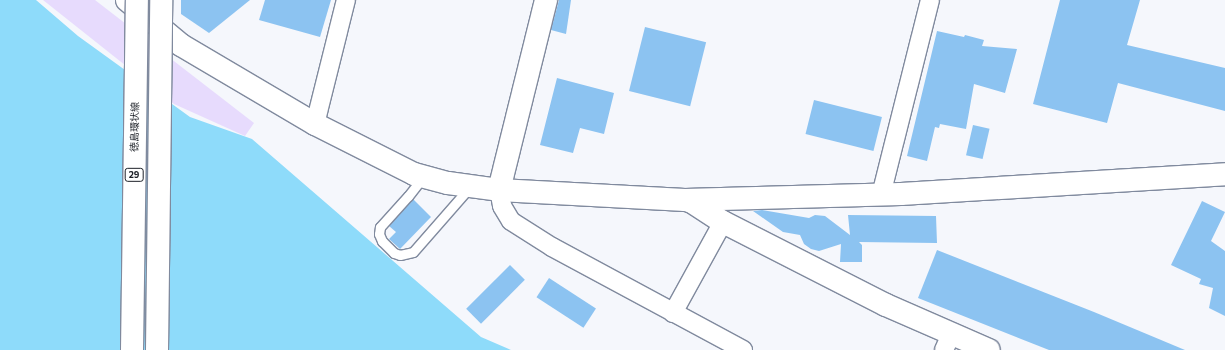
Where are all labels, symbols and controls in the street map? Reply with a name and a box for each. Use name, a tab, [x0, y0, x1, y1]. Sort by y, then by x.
street label: 徳島環状線	[129, 102, 141, 152]
road number: 29	[124, 168, 144, 182]

